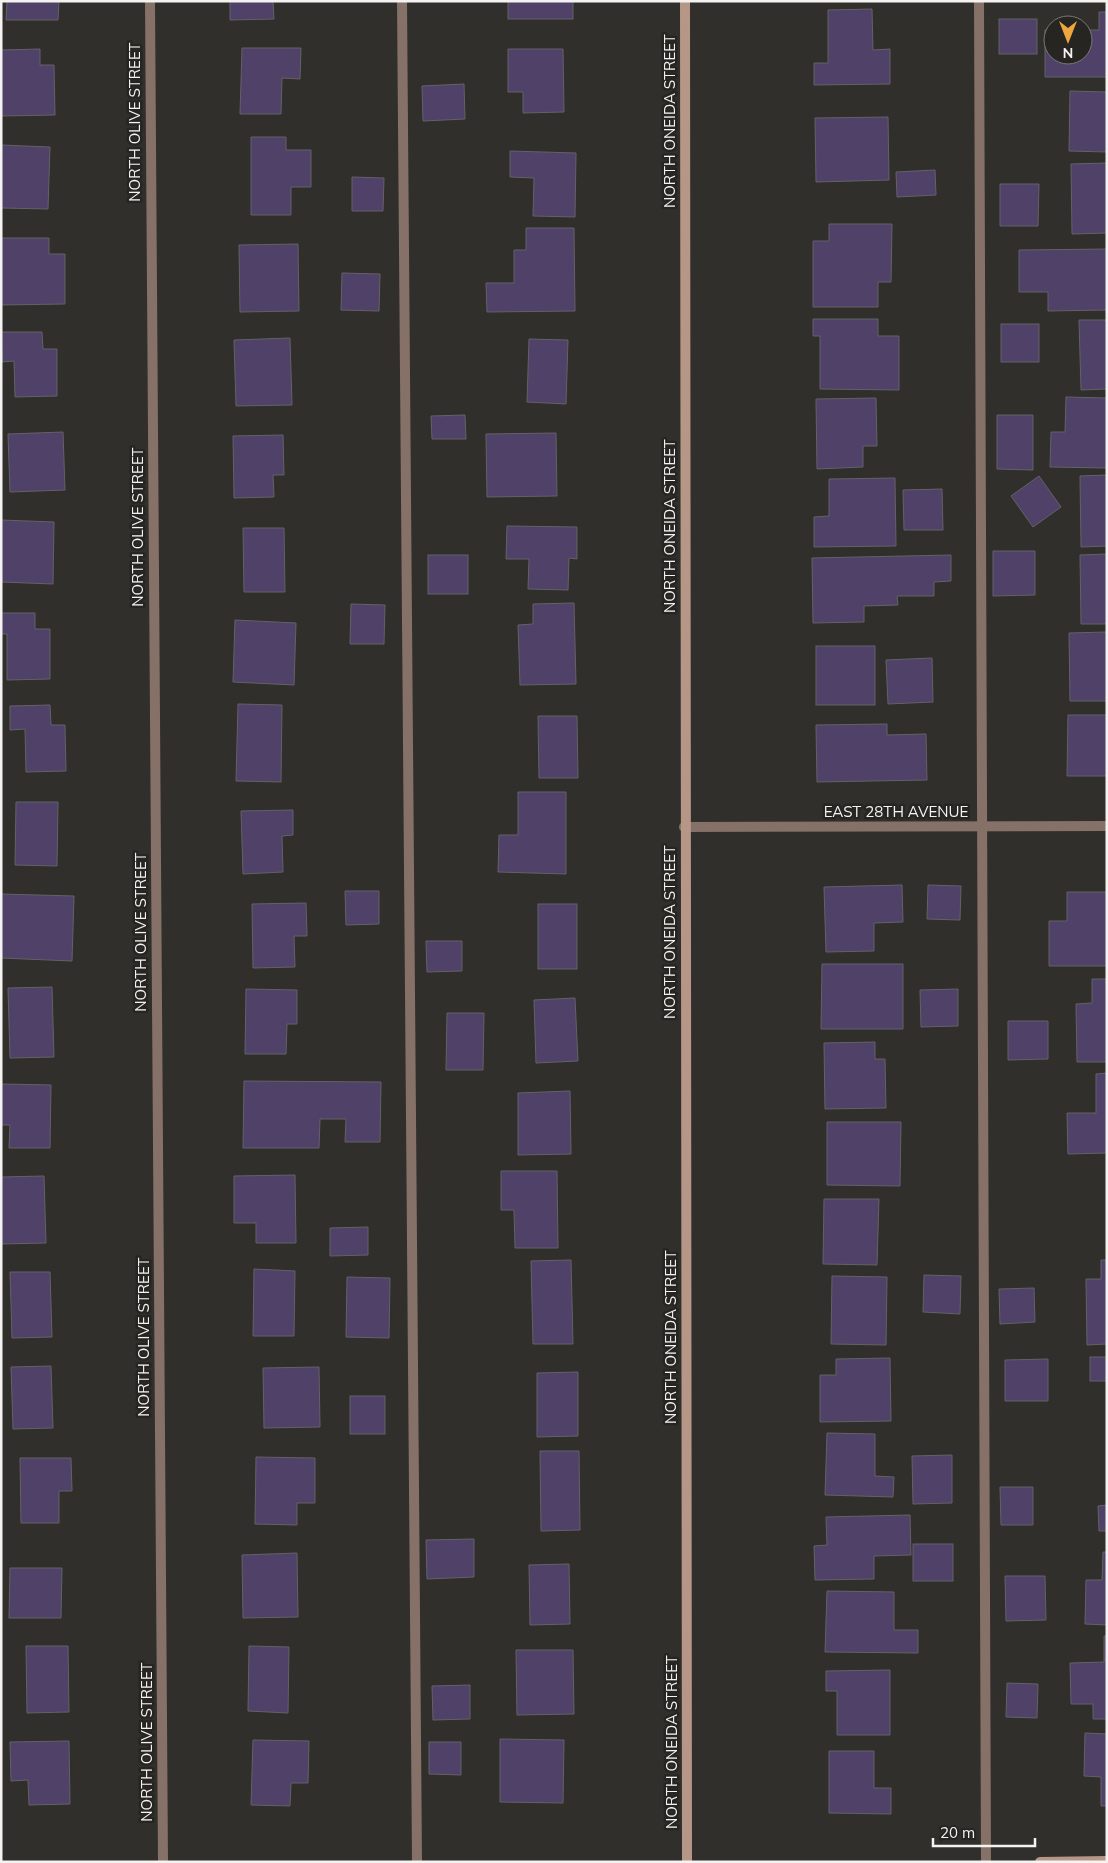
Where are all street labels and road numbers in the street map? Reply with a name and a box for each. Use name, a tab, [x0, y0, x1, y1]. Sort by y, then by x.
street label: NORTH ONEIDA STREET	[660, 34, 679, 208]
street label: NORTH OLIVE STREET	[125, 42, 144, 202]
street label: NORTH ONEIDA STREET	[660, 439, 679, 613]
street label: NORTH OLIVE STREET	[128, 447, 147, 607]
street label: EAST 28TH AVENUE	[824, 802, 968, 821]
street label: NORTH ONEIDA STREET	[660, 845, 679, 1019]
street label: NORTH OLIVE STREET	[131, 852, 150, 1012]
street label: NORTH ONEIDA STREET	[661, 1250, 680, 1424]
street label: NORTH OLIVE STREET	[134, 1257, 153, 1417]
street label: NORTH ONEIDA STREET	[662, 1655, 681, 1829]
street label: NORTH OLIVE STREET	[137, 1662, 156, 1822]

